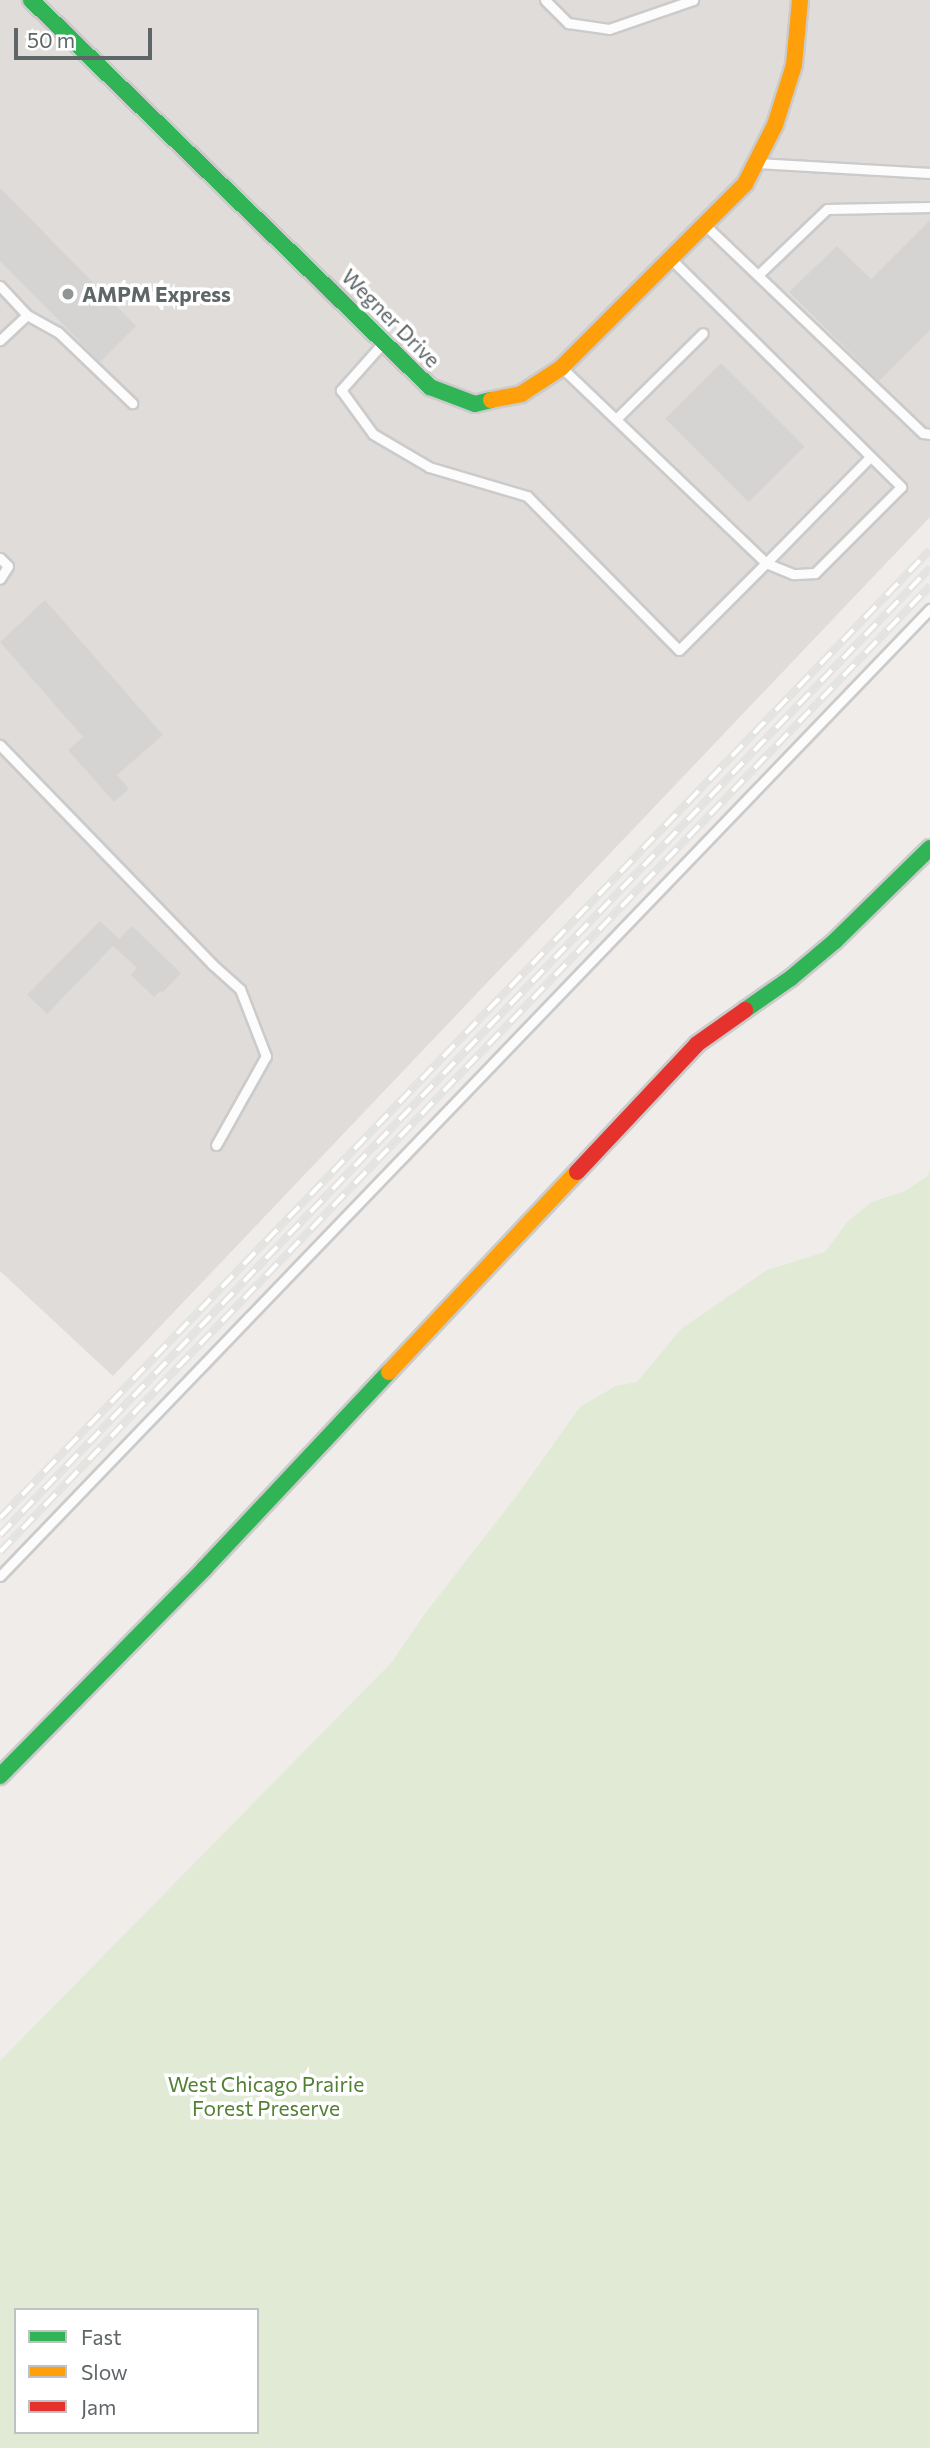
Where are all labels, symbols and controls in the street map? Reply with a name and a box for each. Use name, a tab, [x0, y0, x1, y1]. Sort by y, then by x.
scale bar	[18, 14, 156, 58]
text: 50 m	[27, 27, 75, 52]
street label: Wegner Drive	[337, 264, 445, 372]
place label: AMPM Express	[82, 281, 231, 307]
marker: AMPM Express	[60, 286, 76, 302]
park label: West Chicago Prairie Forest Preserve	[168, 2071, 364, 2121]
legend	[14, 2308, 259, 2434]
text: Fast	[81, 2324, 122, 2349]
text: Slow	[81, 2359, 128, 2384]
text: Jam	[81, 2394, 116, 2419]

